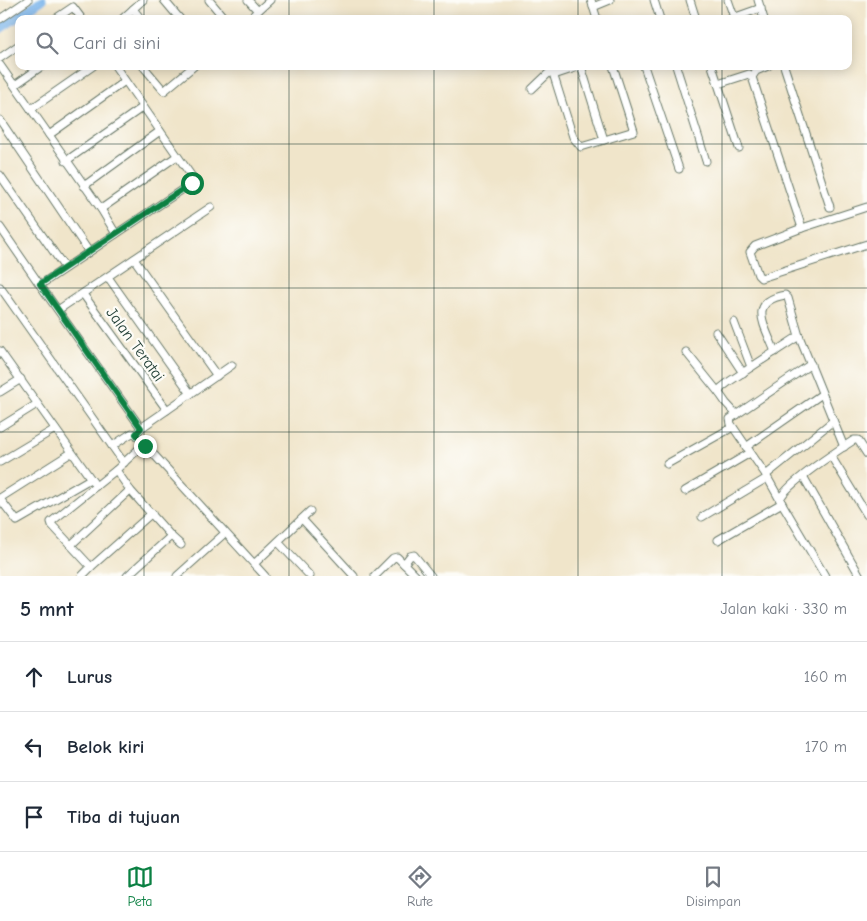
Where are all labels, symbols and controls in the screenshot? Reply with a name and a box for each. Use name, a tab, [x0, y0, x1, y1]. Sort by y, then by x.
search box	[15, 15, 852, 70]
icon: search	[33, 29, 61, 57]
text: Cari di sini	[73, 32, 160, 54]
route start	[181, 172, 204, 195]
street label: Jalan Teratai	[102, 304, 168, 385]
route end	[134, 435, 157, 458]
text: 5 mnt	[20, 597, 74, 621]
text: Jalan kaki · 330 m	[720, 600, 847, 618]
icon: ahead	[20, 663, 48, 691]
text: Lurus	[67, 666, 112, 688]
text: 160 m	[804, 668, 847, 686]
icon: left	[20, 733, 48, 761]
text: Belok kiri	[67, 736, 144, 758]
text: 170 m	[805, 738, 847, 756]
icon: arrive	[20, 803, 48, 831]
text: Tiba di tujuan	[67, 806, 180, 828]
tab: Peta	[126, 863, 154, 910]
tab: Rute	[406, 863, 434, 910]
tab: Disimpan	[686, 863, 741, 910]

